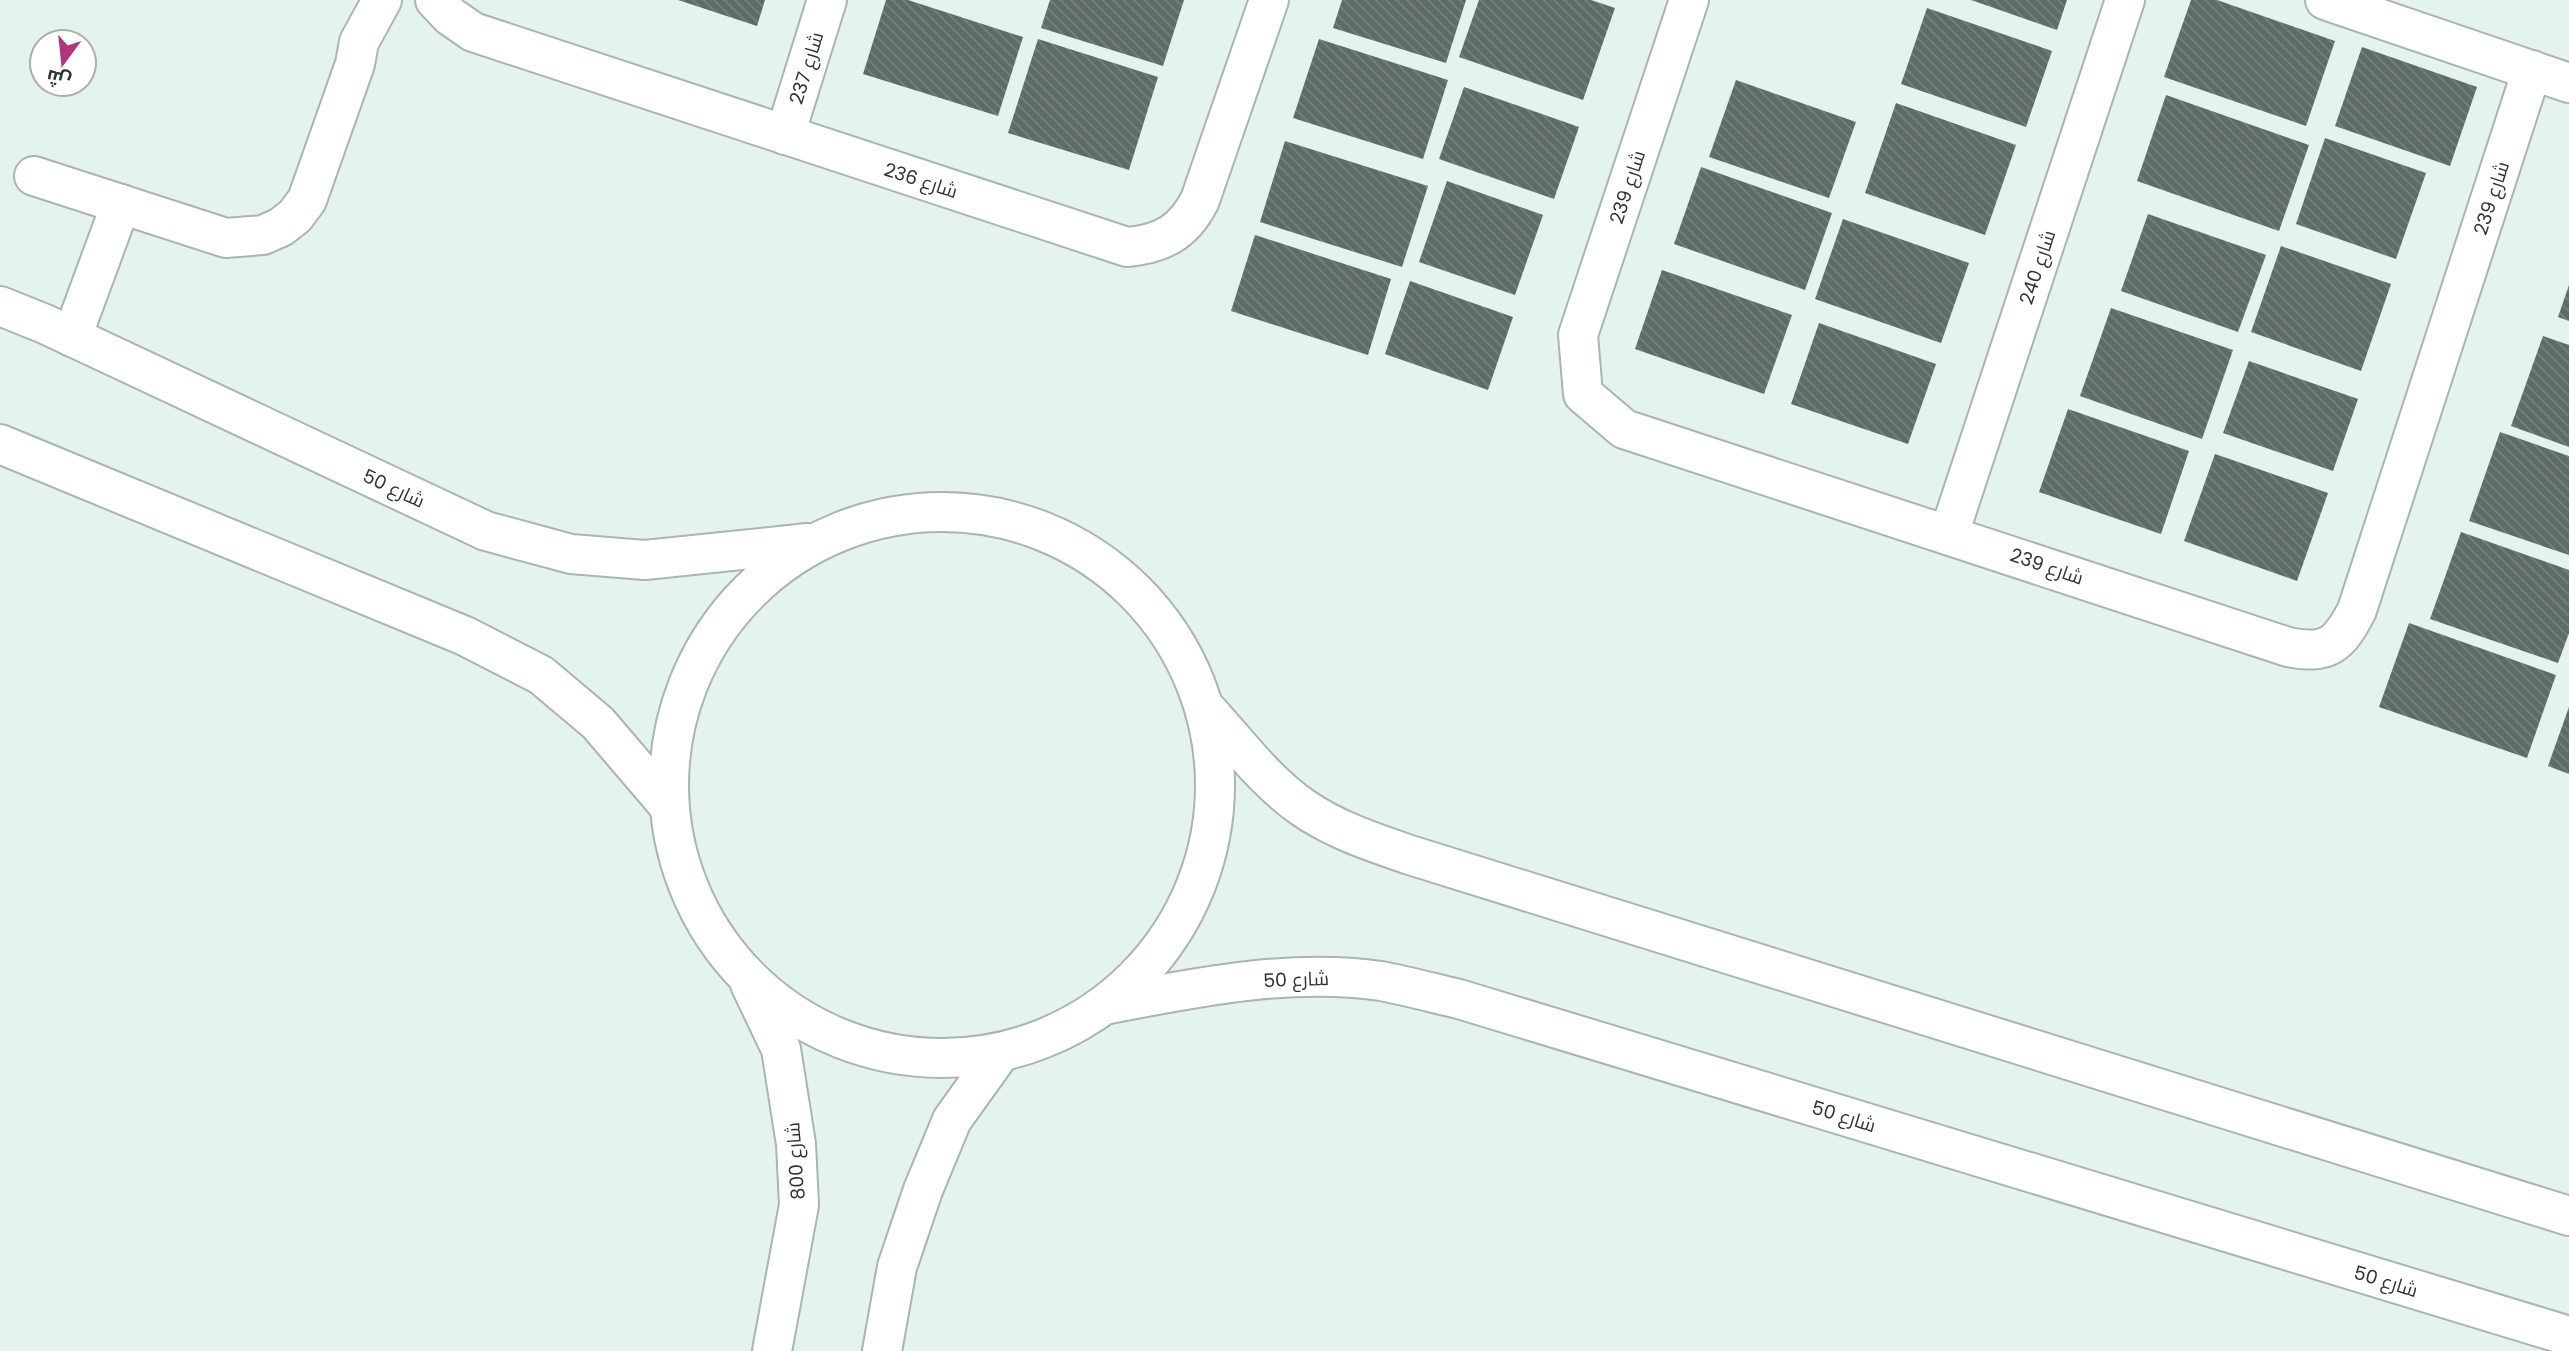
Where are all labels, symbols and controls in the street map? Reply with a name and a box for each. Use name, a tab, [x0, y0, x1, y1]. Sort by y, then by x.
north arrow	[28, 28, 98, 98]
street label: شارع 237	[783, 29, 830, 108]
text: ش	[43, 63, 74, 95]
street label: شارع 239	[1603, 147, 1652, 227]
street label: شارع 236	[880, 156, 961, 205]
street label: شارع 239	[2467, 158, 2516, 238]
street label: شارع 240	[2013, 227, 2062, 308]
street label: شارع 50	[358, 462, 429, 515]
street label: شارع 239	[2007, 541, 2087, 592]
street label: شارع 50	[1263, 965, 1329, 994]
street label: شارع 50	[1808, 1094, 1879, 1139]
street label: شارع 800	[779, 1121, 812, 1201]
street label: شارع 50	[2350, 1259, 2421, 1304]

